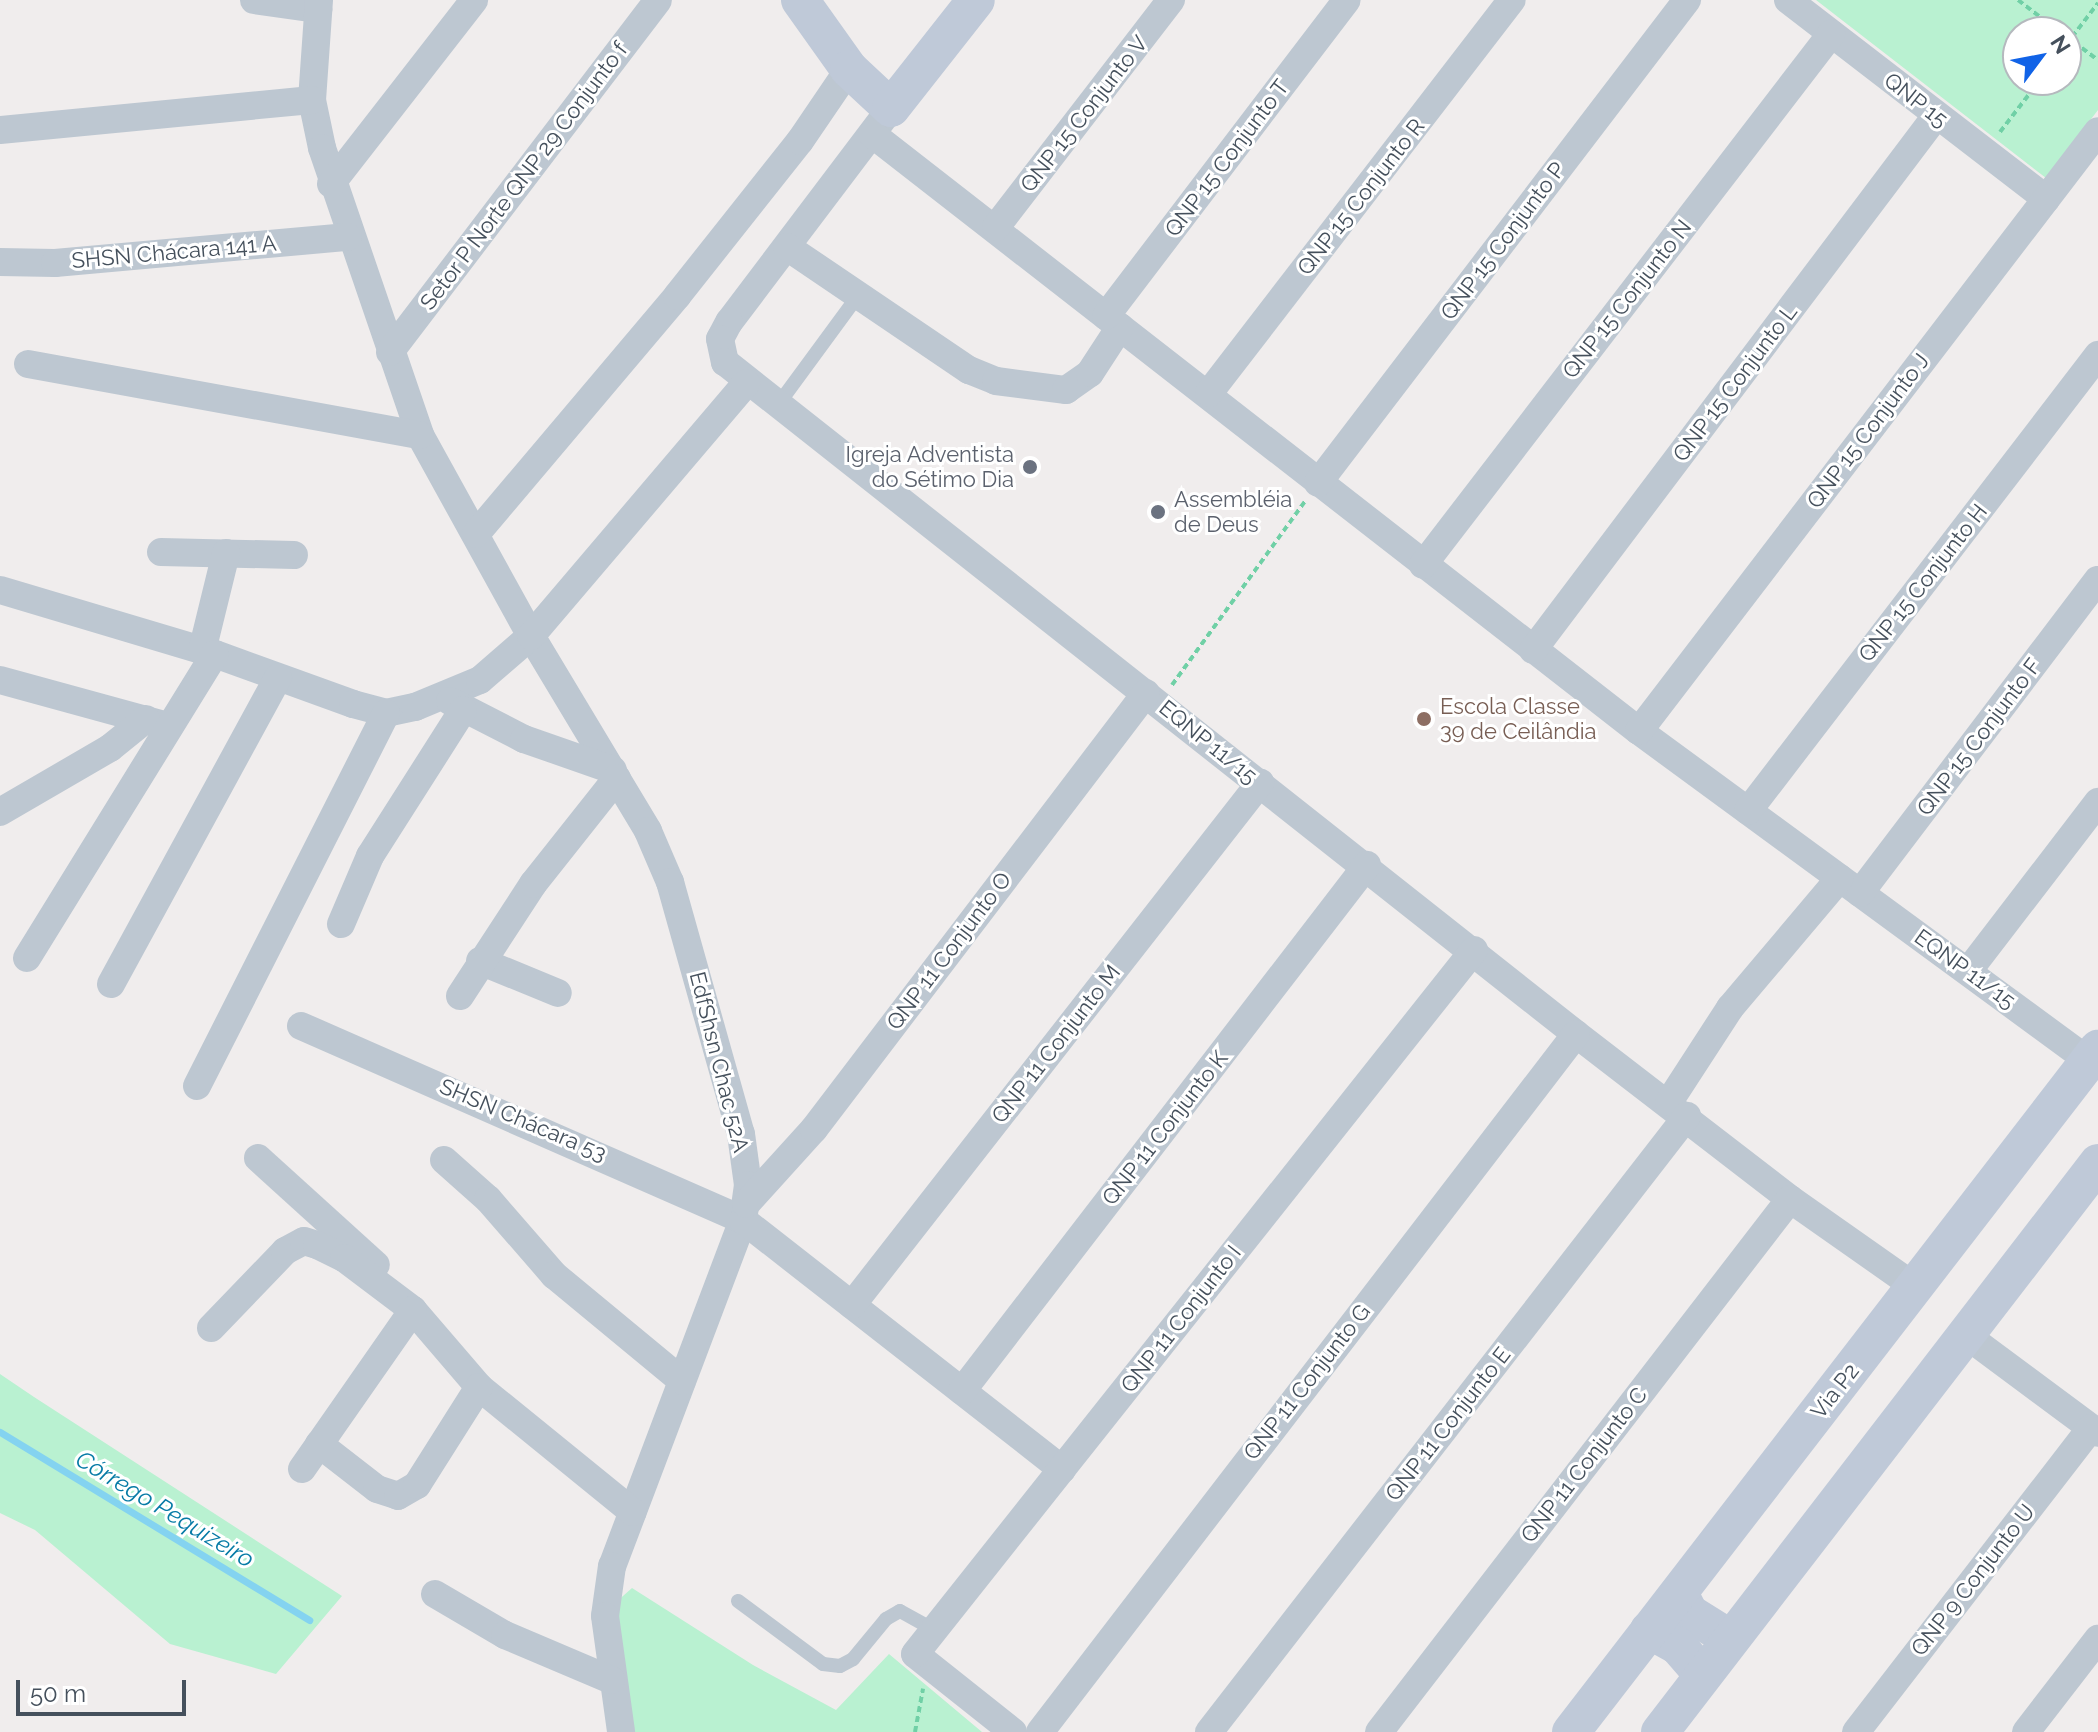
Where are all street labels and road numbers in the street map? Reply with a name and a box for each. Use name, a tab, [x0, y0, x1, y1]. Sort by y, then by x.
street label: QNP 15 Conjunto V	[1014, 30, 1154, 198]
street label: Setor P Norte QNP 29 Conjunto f	[414, 36, 634, 316]
street label: QNP 15	[1879, 67, 1953, 133]
street label: QNP 15 Conjunto T	[1159, 74, 1295, 242]
street label: QNP 15 Conjunto R	[1292, 113, 1430, 281]
street label: QNP 15 Conjunto P	[1435, 157, 1571, 325]
street label: QNP 15 Conjunto N	[1557, 214, 1697, 384]
street label: SHSN Chácara 141 A	[70, 230, 278, 274]
street label: QNP 15 Conjunto L	[1667, 299, 1803, 467]
street label: QNP 15 Conjunto J	[1801, 348, 1935, 514]
street label: QNP 15 Conjunto H	[1853, 499, 1993, 667]
street label: QNP 15 Conjunto F	[1911, 653, 2047, 821]
street label: EQNP 11/15	[1153, 694, 1263, 790]
street label: QNP 11 Conjunto O	[881, 867, 1017, 1035]
street label: EQNP 11/15	[1909, 923, 2021, 1015]
street label: QNP 11 Conjunto M	[986, 959, 1126, 1129]
street label: EdfShsn Chac 52A	[684, 969, 754, 1155]
street label: QNP 11 Conjunto K	[1096, 1045, 1234, 1211]
street label: SHSN Chácara 53	[436, 1073, 610, 1167]
street label: QNP 11 Conjunto I	[1115, 1240, 1247, 1398]
street label: QNP 11 Conjunto G	[1238, 1299, 1376, 1465]
street label: QNP 11 Conjunto E	[1380, 1342, 1516, 1506]
street label: Via P2	[1805, 1358, 1865, 1424]
street label: QNP 11 Conjunto C	[1515, 1382, 1653, 1548]
street label: QNP 9 Conjunto U	[1905, 1499, 2041, 1661]

